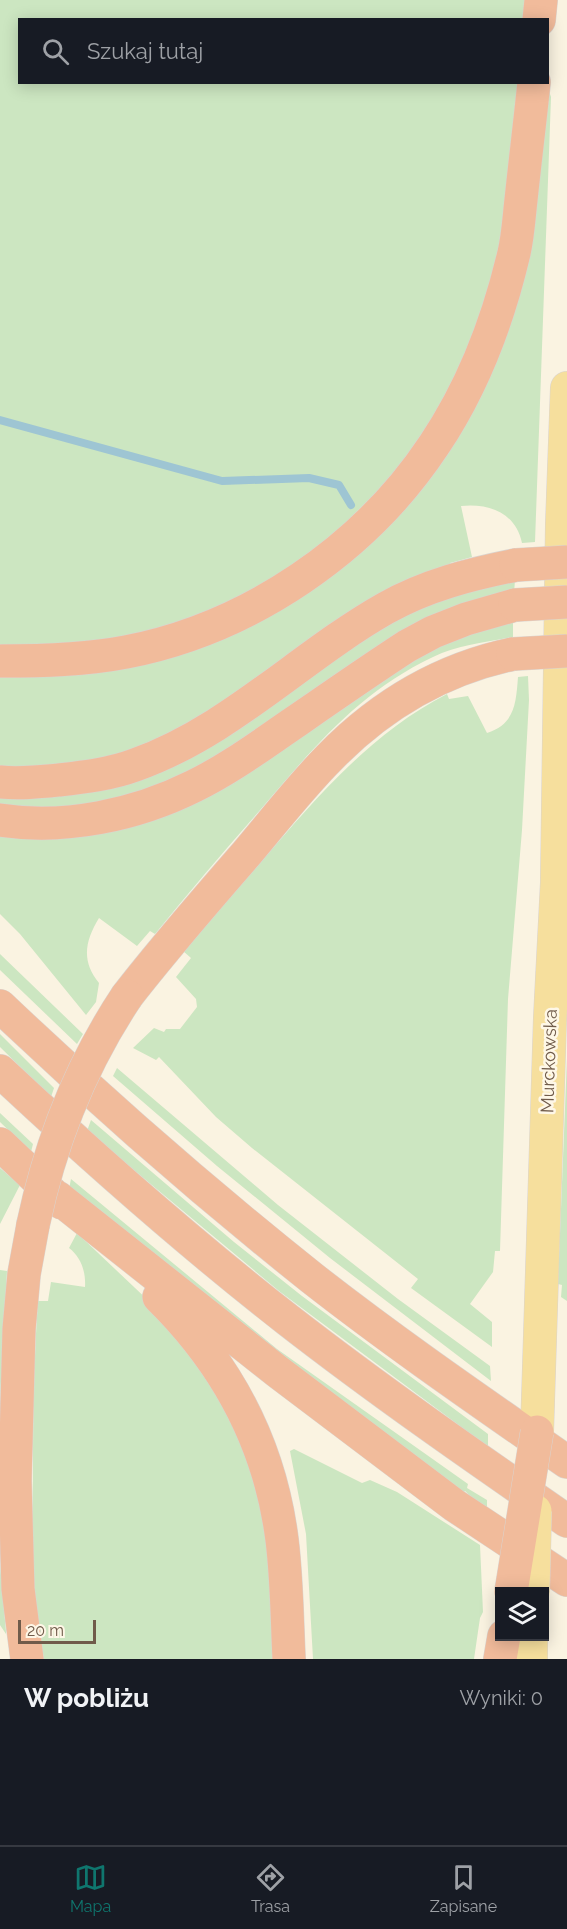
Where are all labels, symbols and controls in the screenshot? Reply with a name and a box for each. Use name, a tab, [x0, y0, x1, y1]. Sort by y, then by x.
search box	[18, 18, 549, 84]
icon: search	[39, 35, 72, 68]
text: Szukaj tutaj	[87, 38, 203, 64]
street label: Murckowska	[536, 1009, 561, 1113]
map controls	[495, 1587, 549, 1641]
button: layers	[495, 1587, 549, 1641]
scale bar	[18, 1617, 96, 1644]
text: 20 m	[27, 1621, 64, 1640]
text: W pobliżu	[24, 1683, 149, 1713]
text: Wyniki: 0	[459, 1686, 543, 1710]
tab: Mapa	[70, 1861, 111, 1916]
tab: Trasa	[251, 1861, 290, 1916]
tab: Zapisane	[430, 1861, 497, 1916]

